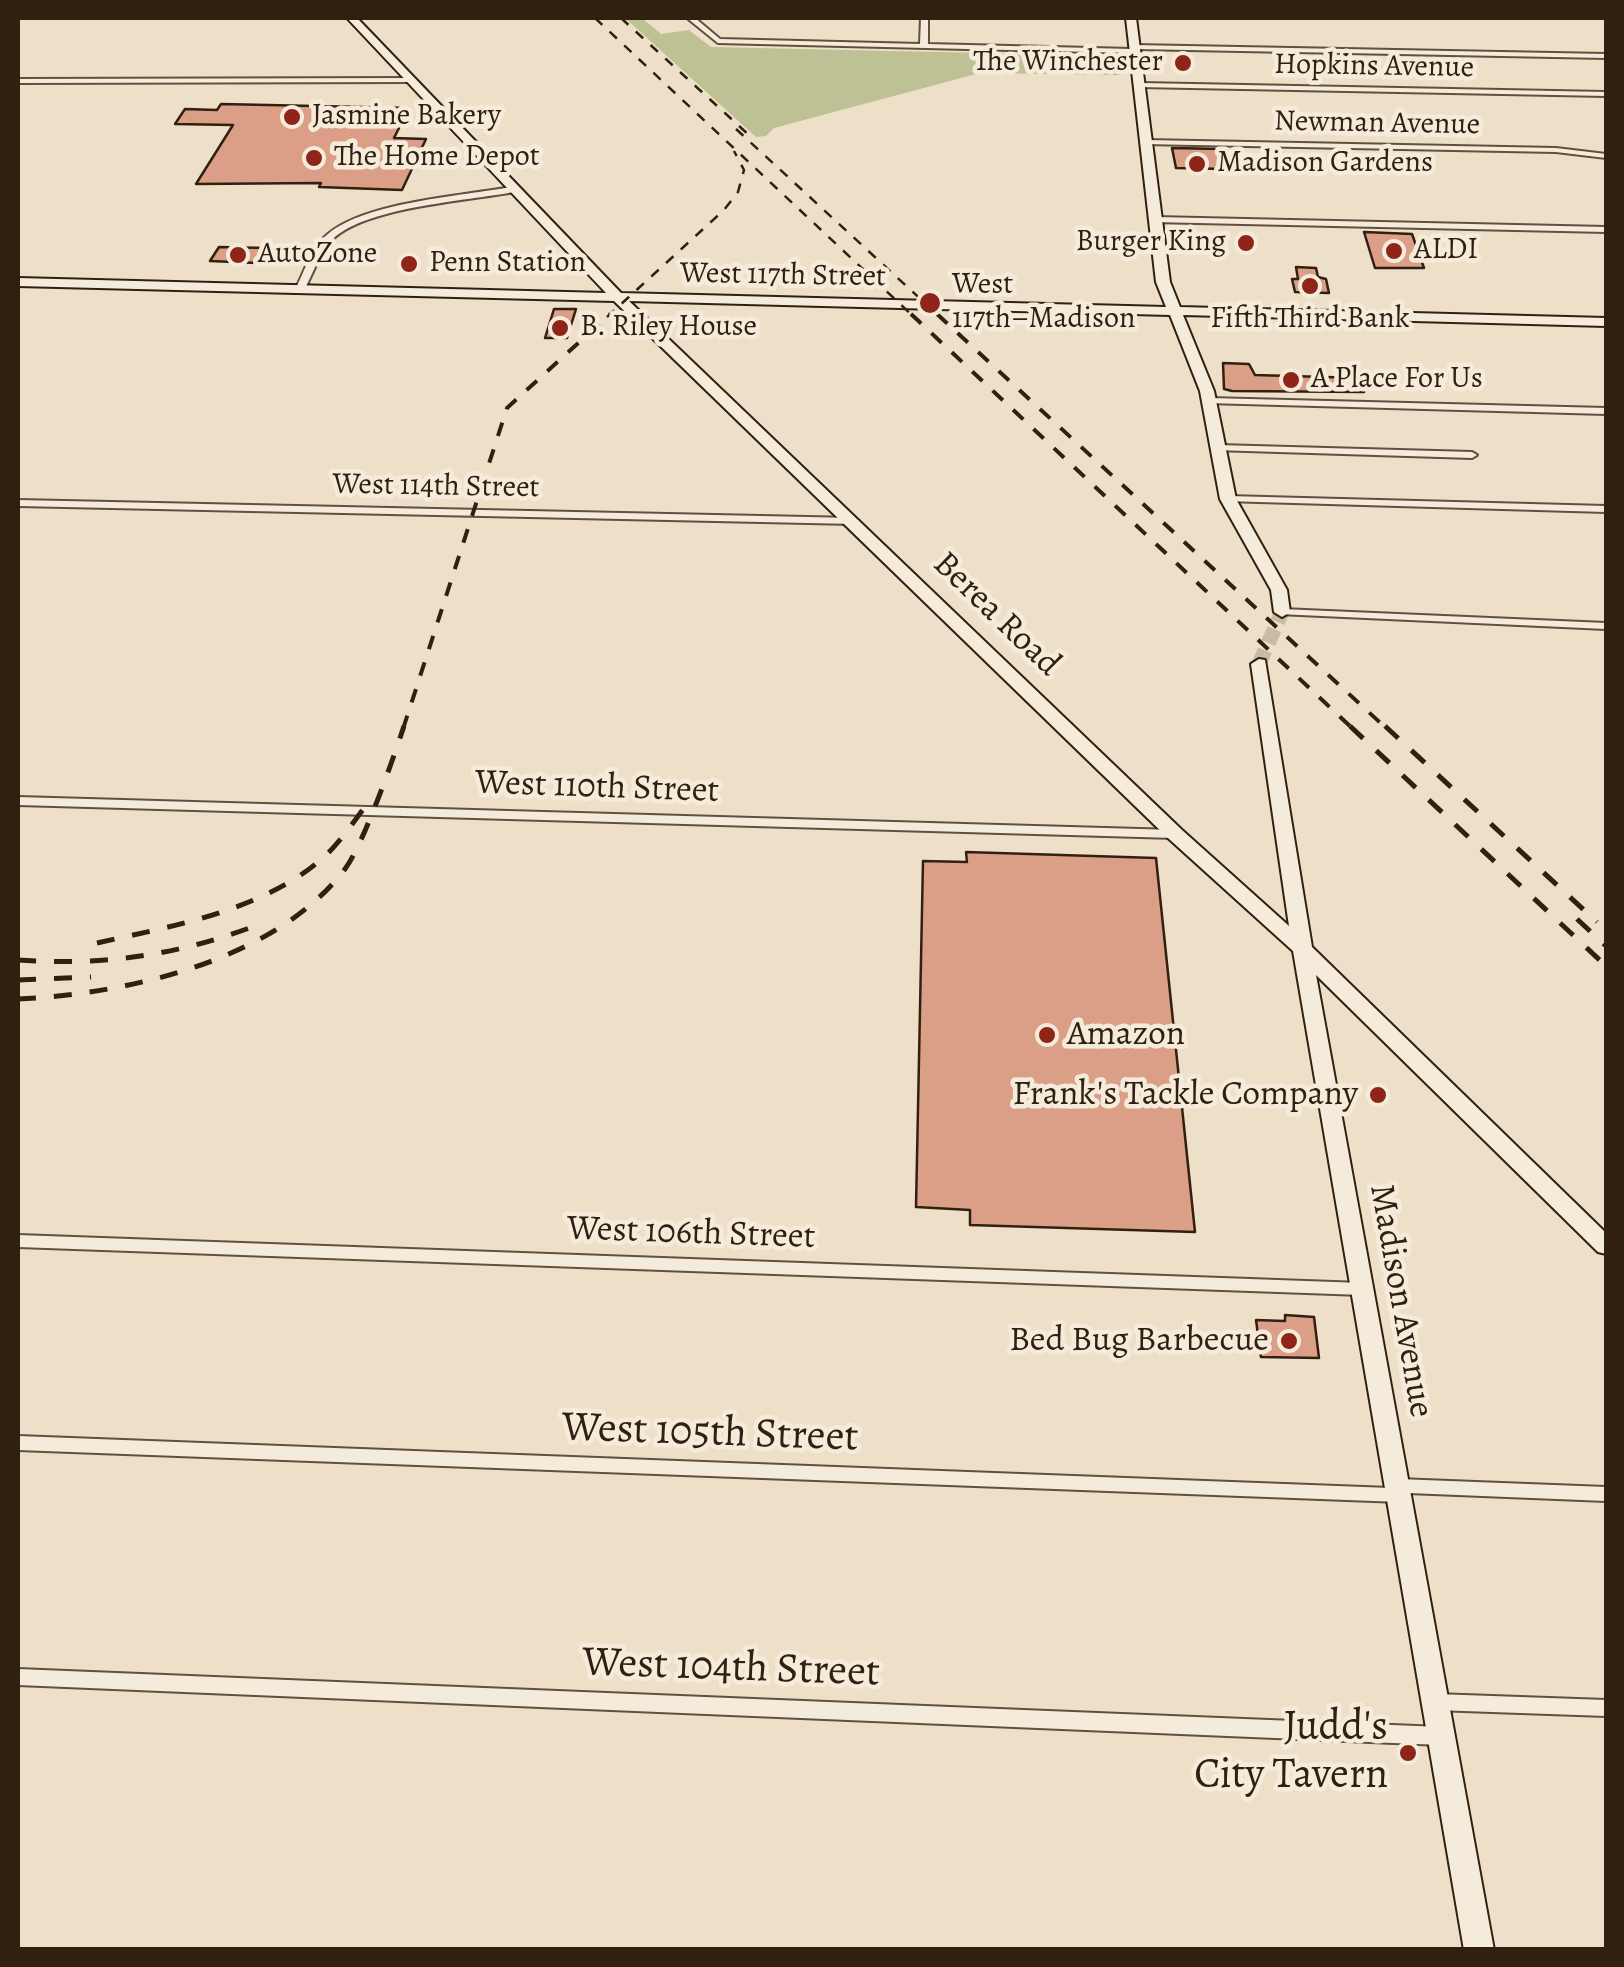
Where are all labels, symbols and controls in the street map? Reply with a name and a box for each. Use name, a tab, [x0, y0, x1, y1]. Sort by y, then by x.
place label: The Winchester	[973, 45, 1163, 81]
street label: Hopkins Avenue	[1274, 47, 1474, 87]
marker: The Winchester	[1172, 52, 1194, 74]
place label: Jasmine Bakery	[312, 99, 501, 135]
street label: Newman Avenue	[1274, 104, 1480, 144]
marker: Jasmine Bakery	[281, 106, 303, 128]
place label: The Home Depot	[334, 140, 540, 176]
place label: Madison Gardens	[1217, 146, 1433, 182]
marker: The Home Depot	[303, 147, 325, 169]
marker: Madison Gardens	[1186, 153, 1208, 175]
place label: Burger King	[1076, 225, 1226, 261]
marker: Burger King	[1235, 232, 1257, 254]
place label: ALDI	[1414, 233, 1478, 269]
place label: AutoZone	[258, 237, 377, 273]
marker: ALDI	[1383, 240, 1405, 262]
marker: AutoZone	[227, 244, 249, 266]
place label: Penn Station	[429, 246, 586, 282]
marker: Penn Station	[398, 253, 420, 275]
street label: West 117th Street	[680, 256, 886, 296]
place label: West 117th–Madison	[952, 268, 1135, 338]
marker: Fifth Third Bank	[1299, 275, 1321, 297]
marker: West 117th–Madison	[917, 290, 943, 316]
place label: Fifth Third Bank	[1210, 302, 1410, 338]
place label: B. Riley House	[580, 310, 757, 346]
marker: B. Riley House	[549, 317, 571, 339]
place label: A Place For Us	[1311, 362, 1483, 398]
marker: A Place For Us	[1280, 369, 1302, 391]
street label: West 114th Street	[332, 467, 540, 507]
street label: Berea Road	[923, 544, 1069, 686]
street label: West 110th Street	[474, 763, 720, 813]
place label: Amazon	[1067, 1014, 1185, 1056]
marker: Amazon	[1036, 1024, 1058, 1046]
place label: Frank's Tackle Company	[1013, 1074, 1358, 1116]
marker: Frank's Tackle Company	[1367, 1084, 1389, 1106]
street label: Madison Avenue	[1359, 1181, 1441, 1421]
street label: West 106th Street	[566, 1209, 816, 1259]
place label: Bed Bug Barbecue	[1009, 1320, 1269, 1362]
marker: Bed Bug Barbecue	[1278, 1330, 1300, 1352]
street label: West 105th Street	[561, 1404, 859, 1464]
street label: West 104th Street	[581, 1639, 881, 1699]
place label: Judd's City Tavern	[1194, 1704, 1388, 1802]
marker: Judd's City Tavern	[1397, 1742, 1419, 1764]

